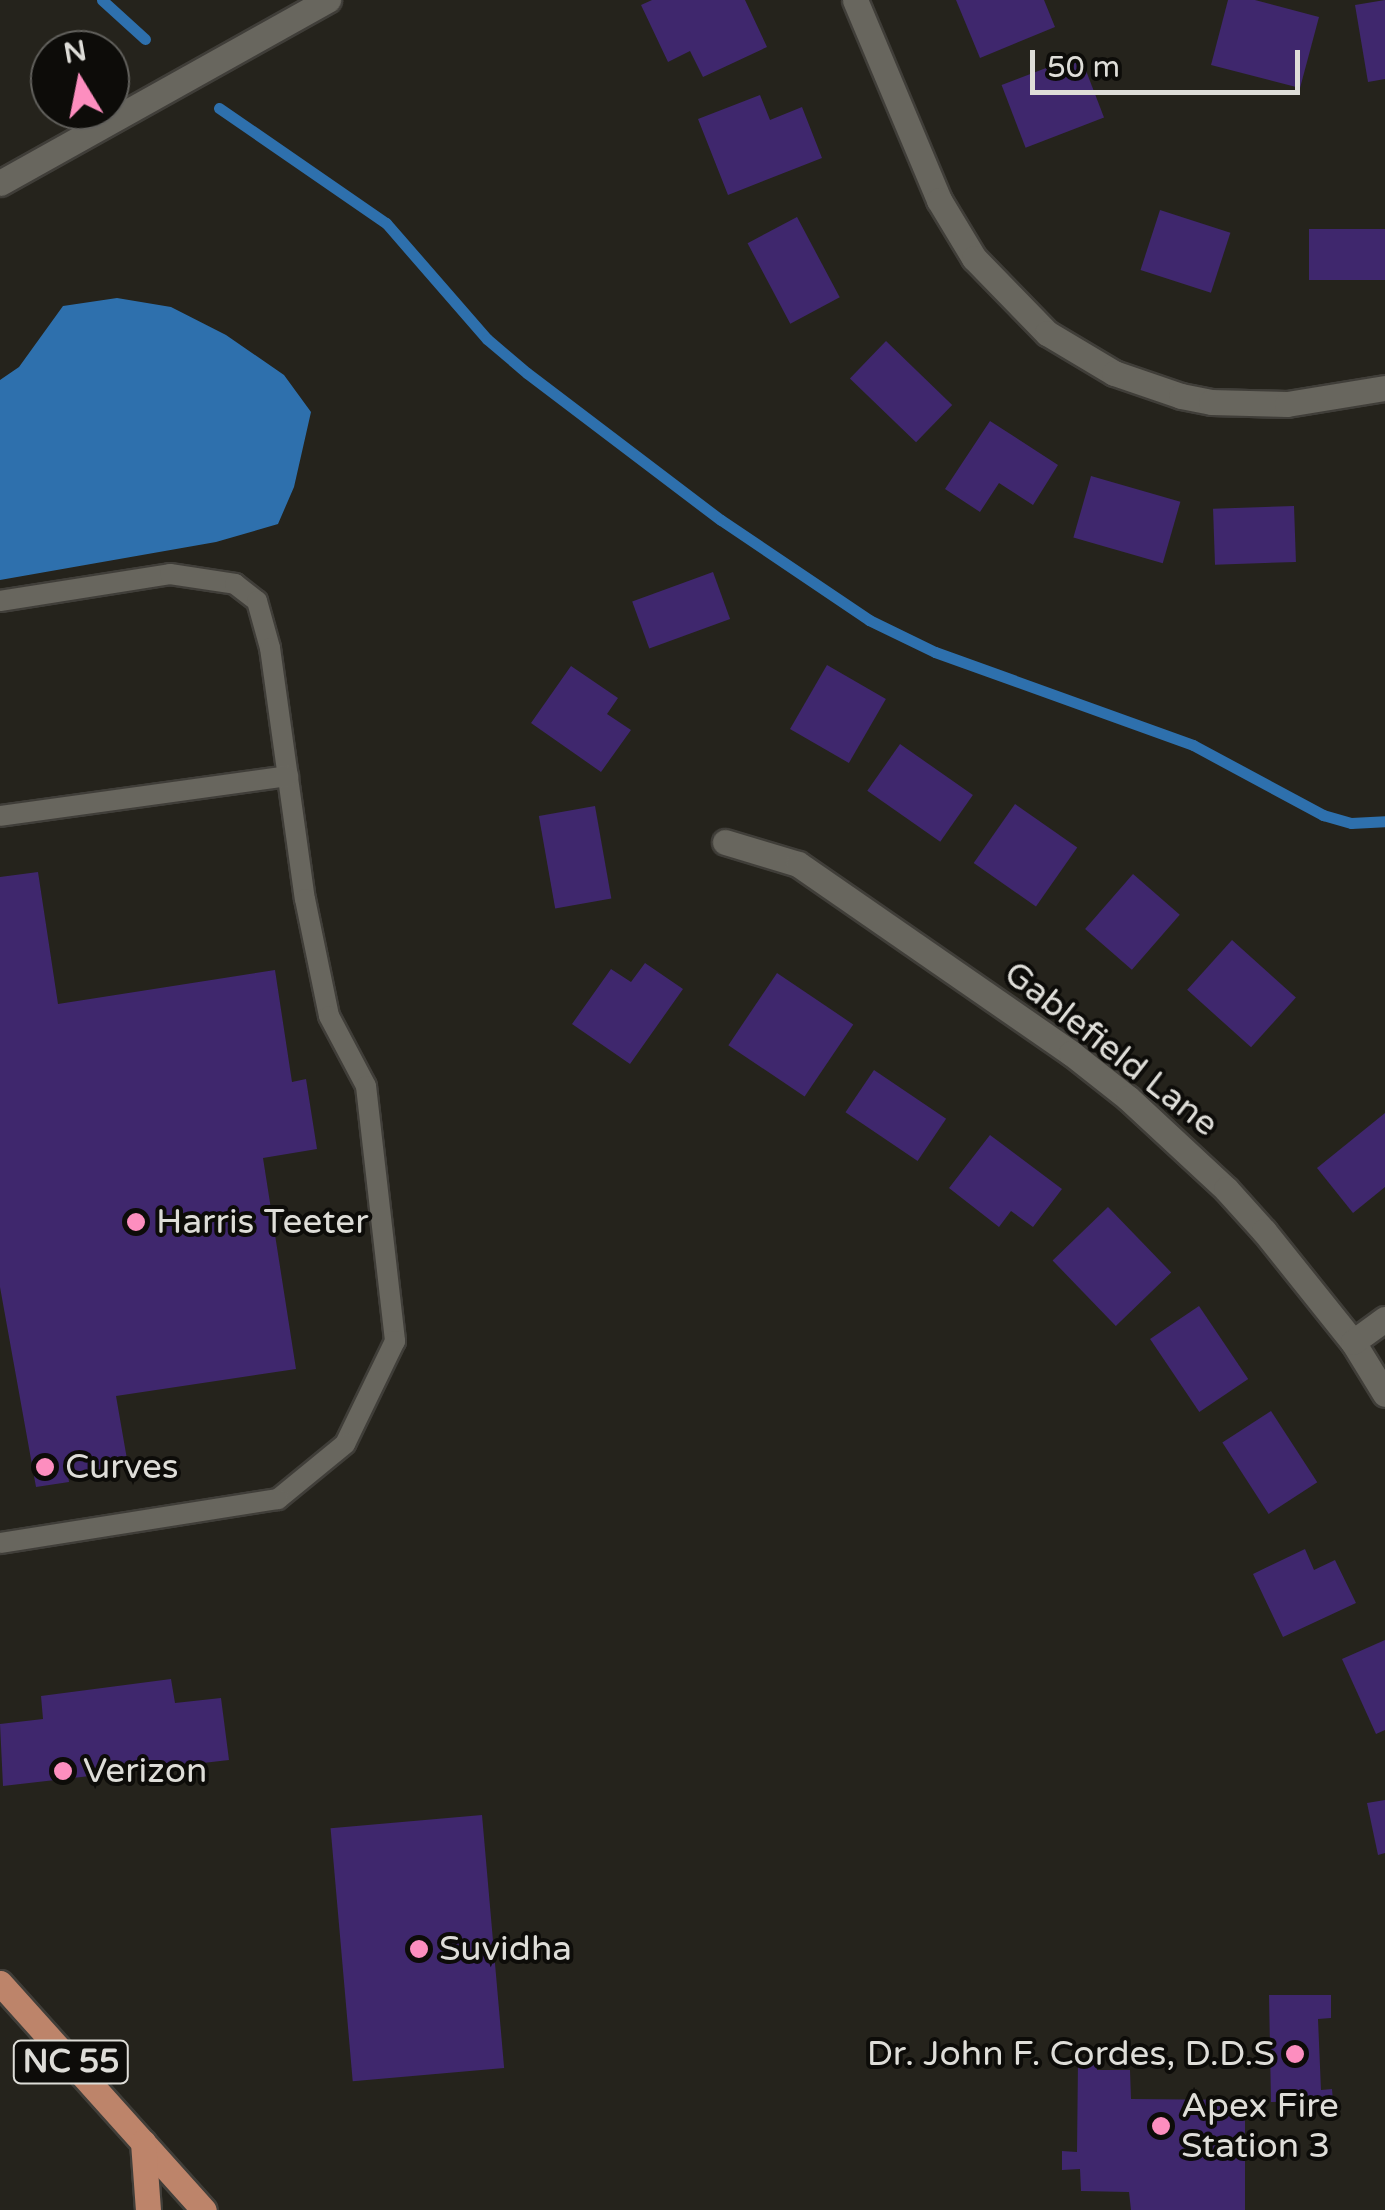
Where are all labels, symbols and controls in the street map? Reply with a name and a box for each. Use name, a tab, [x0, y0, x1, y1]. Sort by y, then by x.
north arrow	[30, 30, 130, 130]
scale bar	[1035, 30, 1305, 92]
text: N	[61, 34, 89, 71]
text: 50 m	[1047, 49, 1120, 86]
street label: Gablefield Lane	[996, 952, 1226, 1146]
place label: Harris Teeter	[156, 1201, 369, 1243]
marker: Harris Teeter	[125, 1211, 147, 1233]
place label: Curves	[65, 1446, 179, 1488]
marker: Curves	[34, 1456, 56, 1478]
place label: Verizon	[83, 1750, 207, 1792]
marker: Verizon	[52, 1760, 74, 1782]
place label: Suvidha	[439, 1928, 572, 1970]
marker: Suvidha	[408, 1938, 430, 1960]
place label: Dr. John F. Cordes, D.D.S	[867, 2033, 1275, 2075]
road number: NC 55	[11, 2035, 131, 2089]
marker: Dr. John F. Cordes, D.D.S	[1284, 2043, 1306, 2065]
place label: Apex Fire Station 3	[1181, 2085, 1339, 2167]
marker: Apex Fire Station 3	[1150, 2115, 1172, 2137]

